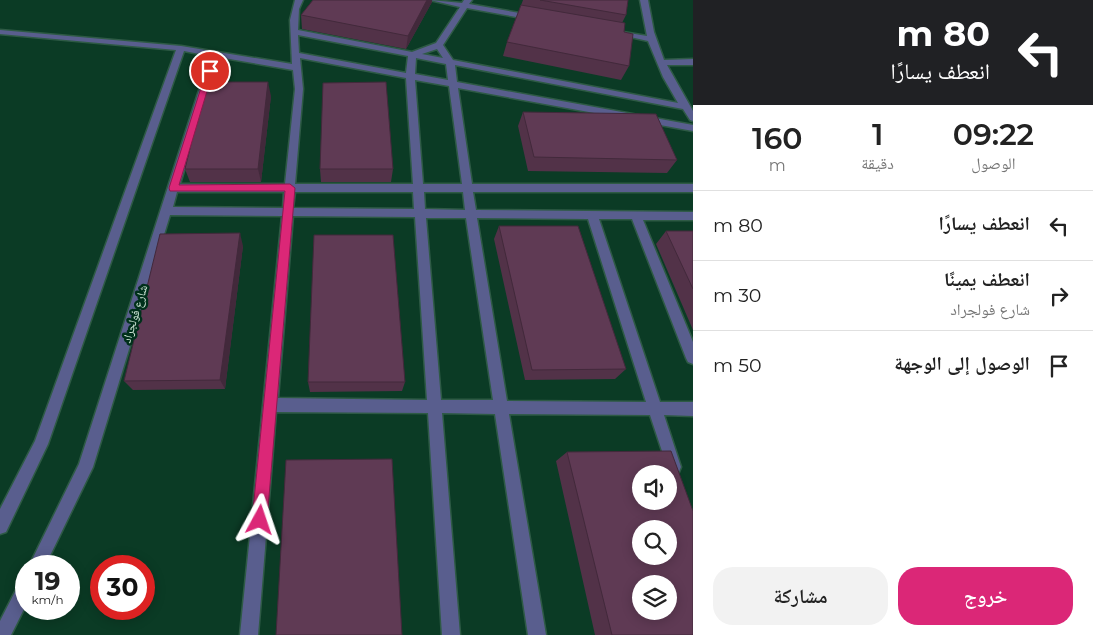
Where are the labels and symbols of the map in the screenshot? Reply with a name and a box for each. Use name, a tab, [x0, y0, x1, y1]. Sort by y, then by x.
pin	[189, 50, 231, 92]
street label: شارع فولجراد	[119, 283, 151, 345]
position arrow	[233, 493, 285, 545]
speed limit sign: 30	[90, 555, 155, 620]

